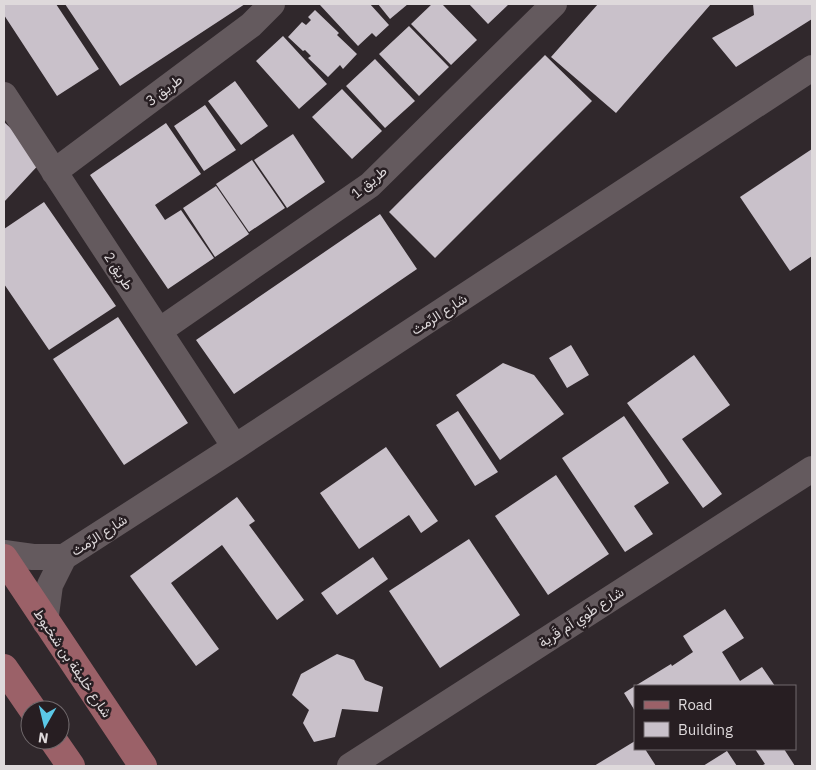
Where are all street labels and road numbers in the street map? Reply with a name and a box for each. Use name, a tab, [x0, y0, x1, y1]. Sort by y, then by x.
street label: طريق 3	[142, 70, 186, 110]
street label: طريق 1	[347, 162, 391, 202]
street label: طريق 2	[100, 249, 138, 293]
street label: شارع الرِّمث	[407, 289, 472, 341]
street label: شارع الرِّمث	[67, 510, 132, 562]
street label: شارع طَوي أم قَرية	[535, 583, 629, 654]
street label: شارع خليفة بن شخبوط	[28, 605, 116, 722]

